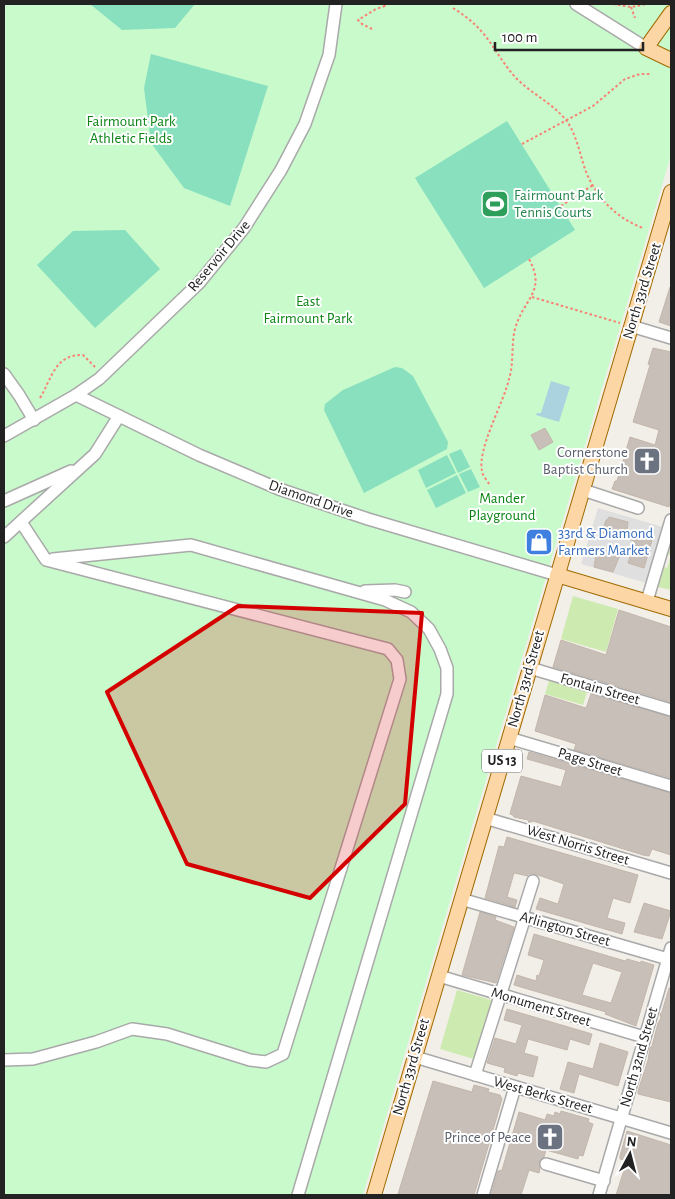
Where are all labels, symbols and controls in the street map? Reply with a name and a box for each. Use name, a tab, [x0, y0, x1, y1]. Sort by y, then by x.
scale bar	[495, 20, 642, 52]
text: 100 m	[502, 30, 537, 45]
park label: Fairmount Park Athletic Fields	[86, 114, 176, 146]
place label: Fairmount Park Tennis Courts	[514, 188, 603, 220]
sports icon: Fairmount Park Tennis Courts	[480, 189, 510, 219]
street label: Reservoir Drive	[185, 217, 253, 294]
street label: North 33rd Street	[620, 241, 664, 341]
park label: East Fairmount Park	[263, 294, 353, 326]
place label: Cornerstone Baptist Church	[543, 445, 628, 477]
church icon: Cornerstone Baptist Church	[632, 446, 662, 476]
street label: Diamond Drive	[267, 477, 355, 521]
park label: Mander Playground	[469, 491, 536, 523]
place label: 33rd & Diamond Farmers Market	[558, 526, 653, 558]
shop icon: 33rd & Diamond Farmers Market	[524, 527, 554, 557]
street label: North 33rd Street	[505, 629, 547, 729]
street label: Fontain Street	[559, 671, 642, 708]
street label: Page Street	[556, 745, 624, 779]
road number: US 13	[482, 749, 522, 772]
street label: West Norris Street	[525, 822, 631, 868]
street label: Arlington Street	[518, 909, 612, 949]
street label: Monument Street	[489, 985, 593, 1029]
street label: North 32nd Street	[618, 1005, 661, 1109]
street label: North 33rd Street	[390, 1017, 432, 1117]
street label: West Berks Street	[492, 1074, 594, 1116]
church icon: Prince of Peace	[535, 1122, 565, 1152]
north arrow	[605, 1129, 655, 1179]
place label: Prince of Peace	[444, 1130, 531, 1145]
text: N	[626, 1135, 637, 1150]

